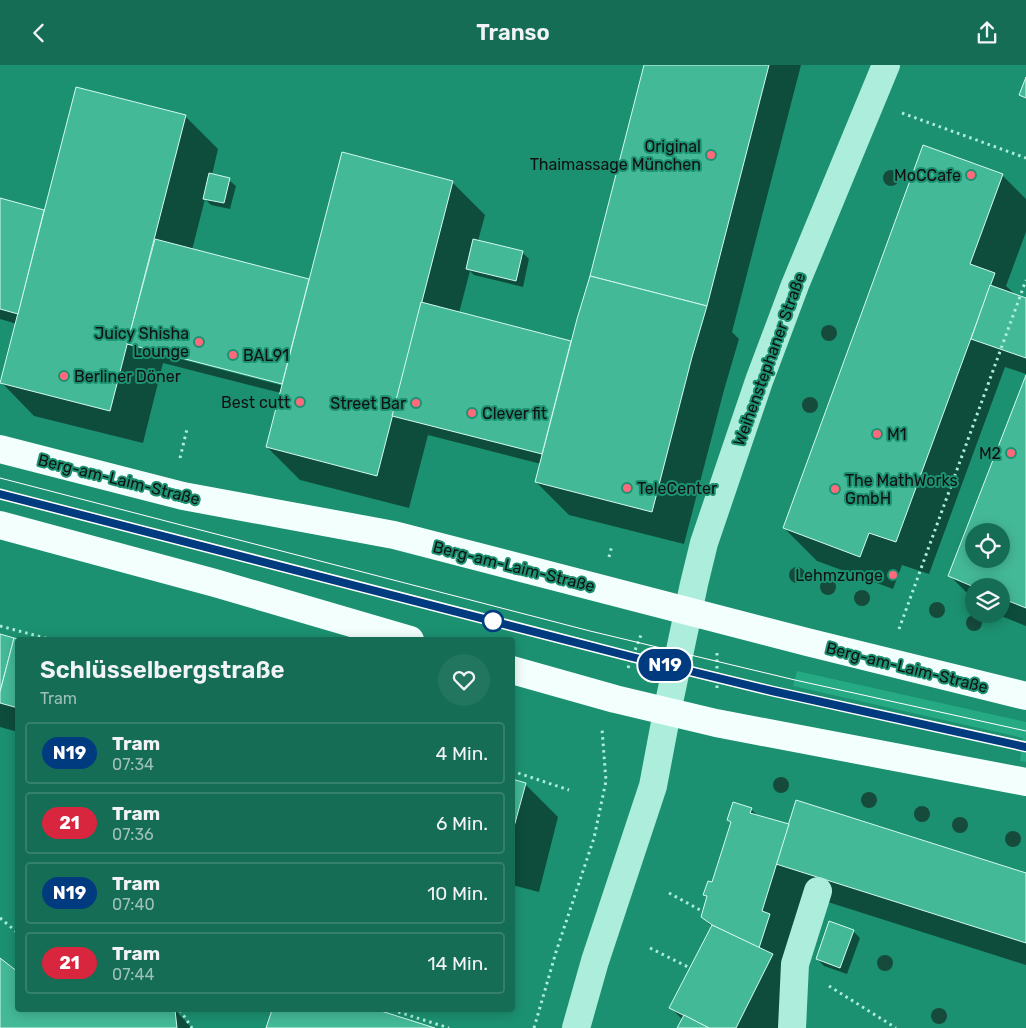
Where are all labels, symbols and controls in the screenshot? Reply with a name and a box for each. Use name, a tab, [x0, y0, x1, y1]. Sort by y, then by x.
icon: back	[25, 19, 53, 47]
text: Transo	[476, 19, 550, 46]
icon: share	[973, 19, 1001, 47]
place label: Original Thaimassage München	[530, 137, 701, 174]
marker: Original Thaimassage München	[705, 149, 717, 161]
place label: MoCCafe	[894, 166, 961, 185]
marker: MoCCafe	[965, 169, 977, 181]
street label: Weihenstephaner Straße	[729, 270, 810, 448]
place label: Juicy Shisha Lounge	[94, 324, 189, 361]
marker: Juicy Shisha Lounge	[193, 336, 205, 348]
place label: BAL91	[243, 346, 289, 365]
marker: BAL91	[227, 349, 239, 361]
place label: Berliner Döner	[74, 367, 181, 386]
marker: Berliner Döner	[58, 370, 70, 382]
place label: Best cutt	[221, 393, 290, 412]
place label: Street Bar	[330, 394, 406, 413]
marker: Best cutt	[294, 396, 306, 408]
marker: Street Bar	[410, 397, 422, 409]
place label: Clever fit	[482, 404, 547, 423]
marker: Clever fit	[466, 407, 478, 419]
place label: M1	[887, 425, 907, 444]
marker: M1	[871, 428, 883, 440]
place label: M2	[979, 444, 1001, 463]
marker: M2	[1005, 447, 1017, 459]
street label: Berg-am-Laim-Straße	[36, 450, 202, 509]
place label: The MathWorks GmbH	[845, 471, 958, 508]
place label: TeleCenter	[637, 479, 717, 498]
marker: TeleCenter	[621, 482, 633, 494]
marker: The MathWorks GmbH	[829, 483, 841, 495]
map controls	[965, 523, 1010, 623]
button: locate	[965, 523, 1010, 568]
street label: Berg-am-Laim-Straße	[431, 537, 597, 596]
place label: Lehmzunge	[795, 566, 883, 585]
marker: Lehmzunge	[887, 569, 899, 581]
button: layers	[965, 578, 1010, 623]
unlabelled marker	[482, 610, 504, 632]
street label: Berg-am-Laim-Straße	[824, 638, 990, 697]
line badge: N19	[636, 649, 694, 681]
button: heart	[438, 654, 490, 706]
text: N19	[648, 654, 682, 676]
text: Schlüsselbergstraße	[40, 656, 285, 684]
text: Tram	[40, 689, 77, 708]
text: Tram	[112, 732, 160, 755]
text: N19	[53, 742, 86, 764]
text: 4 Min.	[436, 742, 488, 765]
text: 07:34	[112, 755, 154, 774]
text: Tram	[112, 802, 160, 825]
text: 21	[59, 812, 80, 834]
text: 6 Min.	[436, 812, 488, 835]
text: 07:36	[112, 825, 154, 844]
text: Tram	[112, 872, 160, 895]
text: N19	[53, 882, 86, 904]
text: 10 Min.	[427, 882, 488, 905]
text: 07:40	[112, 895, 155, 914]
text: Tram	[112, 942, 160, 965]
text: 21	[59, 952, 80, 974]
text: 14 Min.	[427, 952, 488, 975]
text: 07:44	[112, 965, 154, 984]

